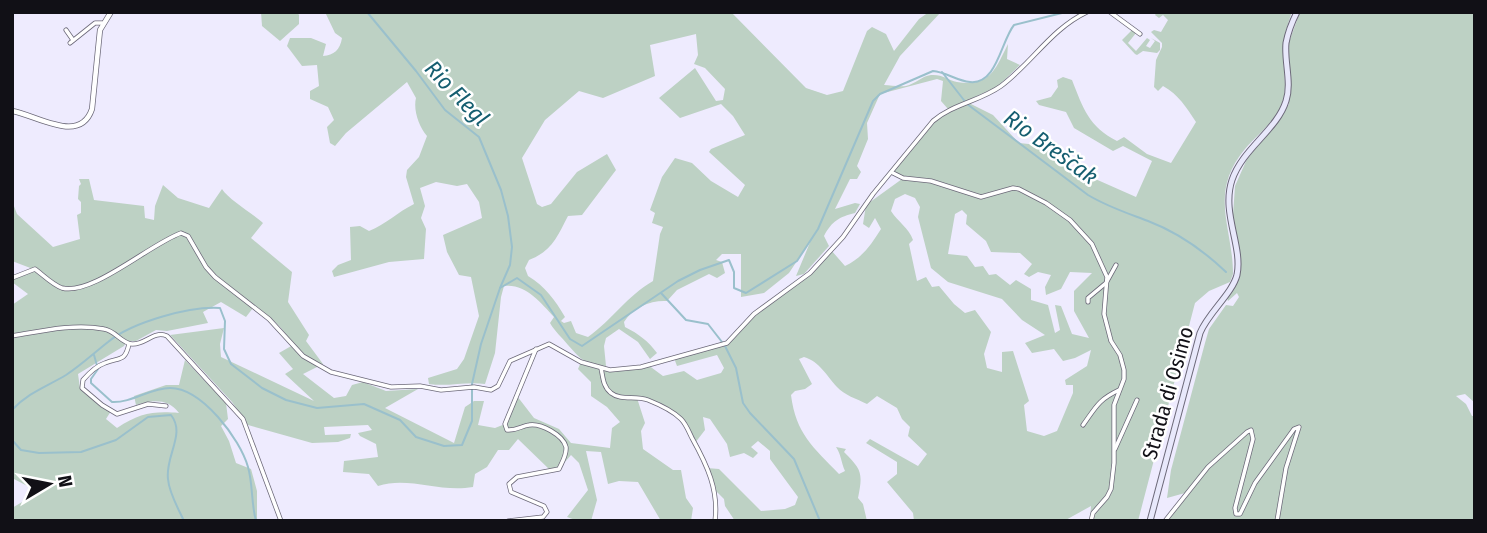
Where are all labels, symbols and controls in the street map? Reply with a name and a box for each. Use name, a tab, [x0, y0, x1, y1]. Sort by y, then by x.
water label: Rio Flegl	[419, 54, 495, 132]
water label: Rio Breščak	[999, 104, 1103, 190]
street label: Strada di Osimo	[1137, 324, 1199, 462]
north arrow	[14, 449, 84, 519]
text: N	[53, 474, 78, 489]

